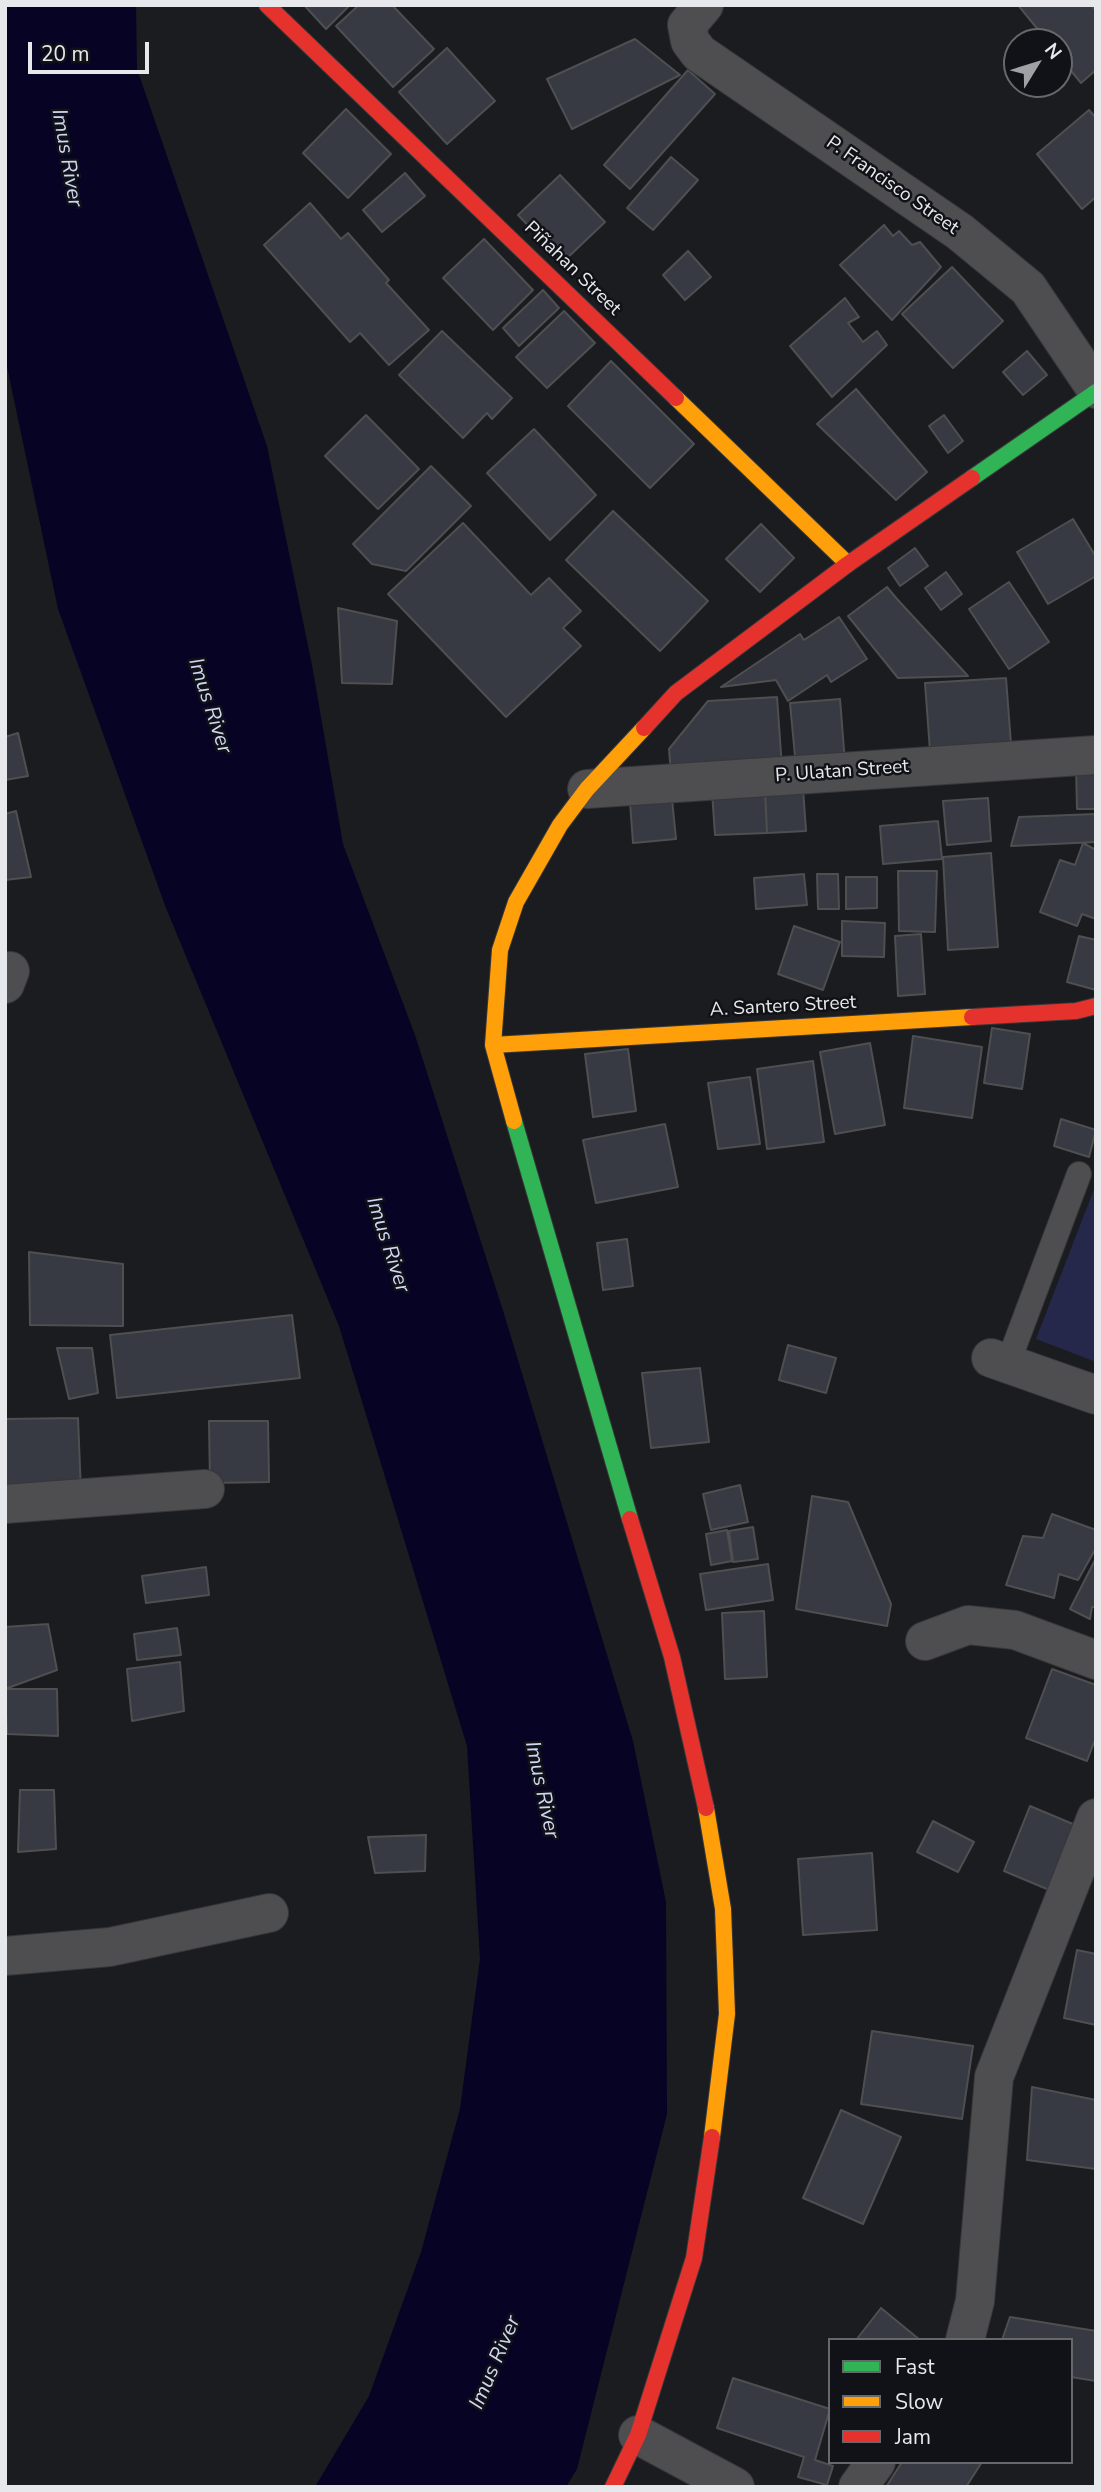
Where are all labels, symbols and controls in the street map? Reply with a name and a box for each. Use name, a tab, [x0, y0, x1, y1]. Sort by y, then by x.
scale bar	[32, 28, 152, 72]
north arrow	[1003, 28, 1073, 98]
text: N	[1038, 38, 1068, 65]
text: 20 m	[41, 40, 90, 68]
water label: Imus River	[45, 107, 87, 209]
street label: P. Francisco Street	[821, 132, 963, 240]
street label: Piñahan Street	[519, 217, 625, 321]
water label: Imus River	[182, 655, 236, 757]
street label: P. Ulatan Street	[774, 756, 910, 788]
street label: A. Santero Street	[709, 992, 857, 1022]
water label: Imus River	[360, 1194, 414, 1296]
water label: Imus River	[518, 1739, 564, 1841]
water label: Imus River	[465, 2313, 527, 2413]
legend	[828, 2338, 1073, 2464]
text: Fast	[895, 2353, 935, 2381]
text: Slow	[895, 2388, 943, 2416]
text: Jam	[895, 2423, 931, 2451]

